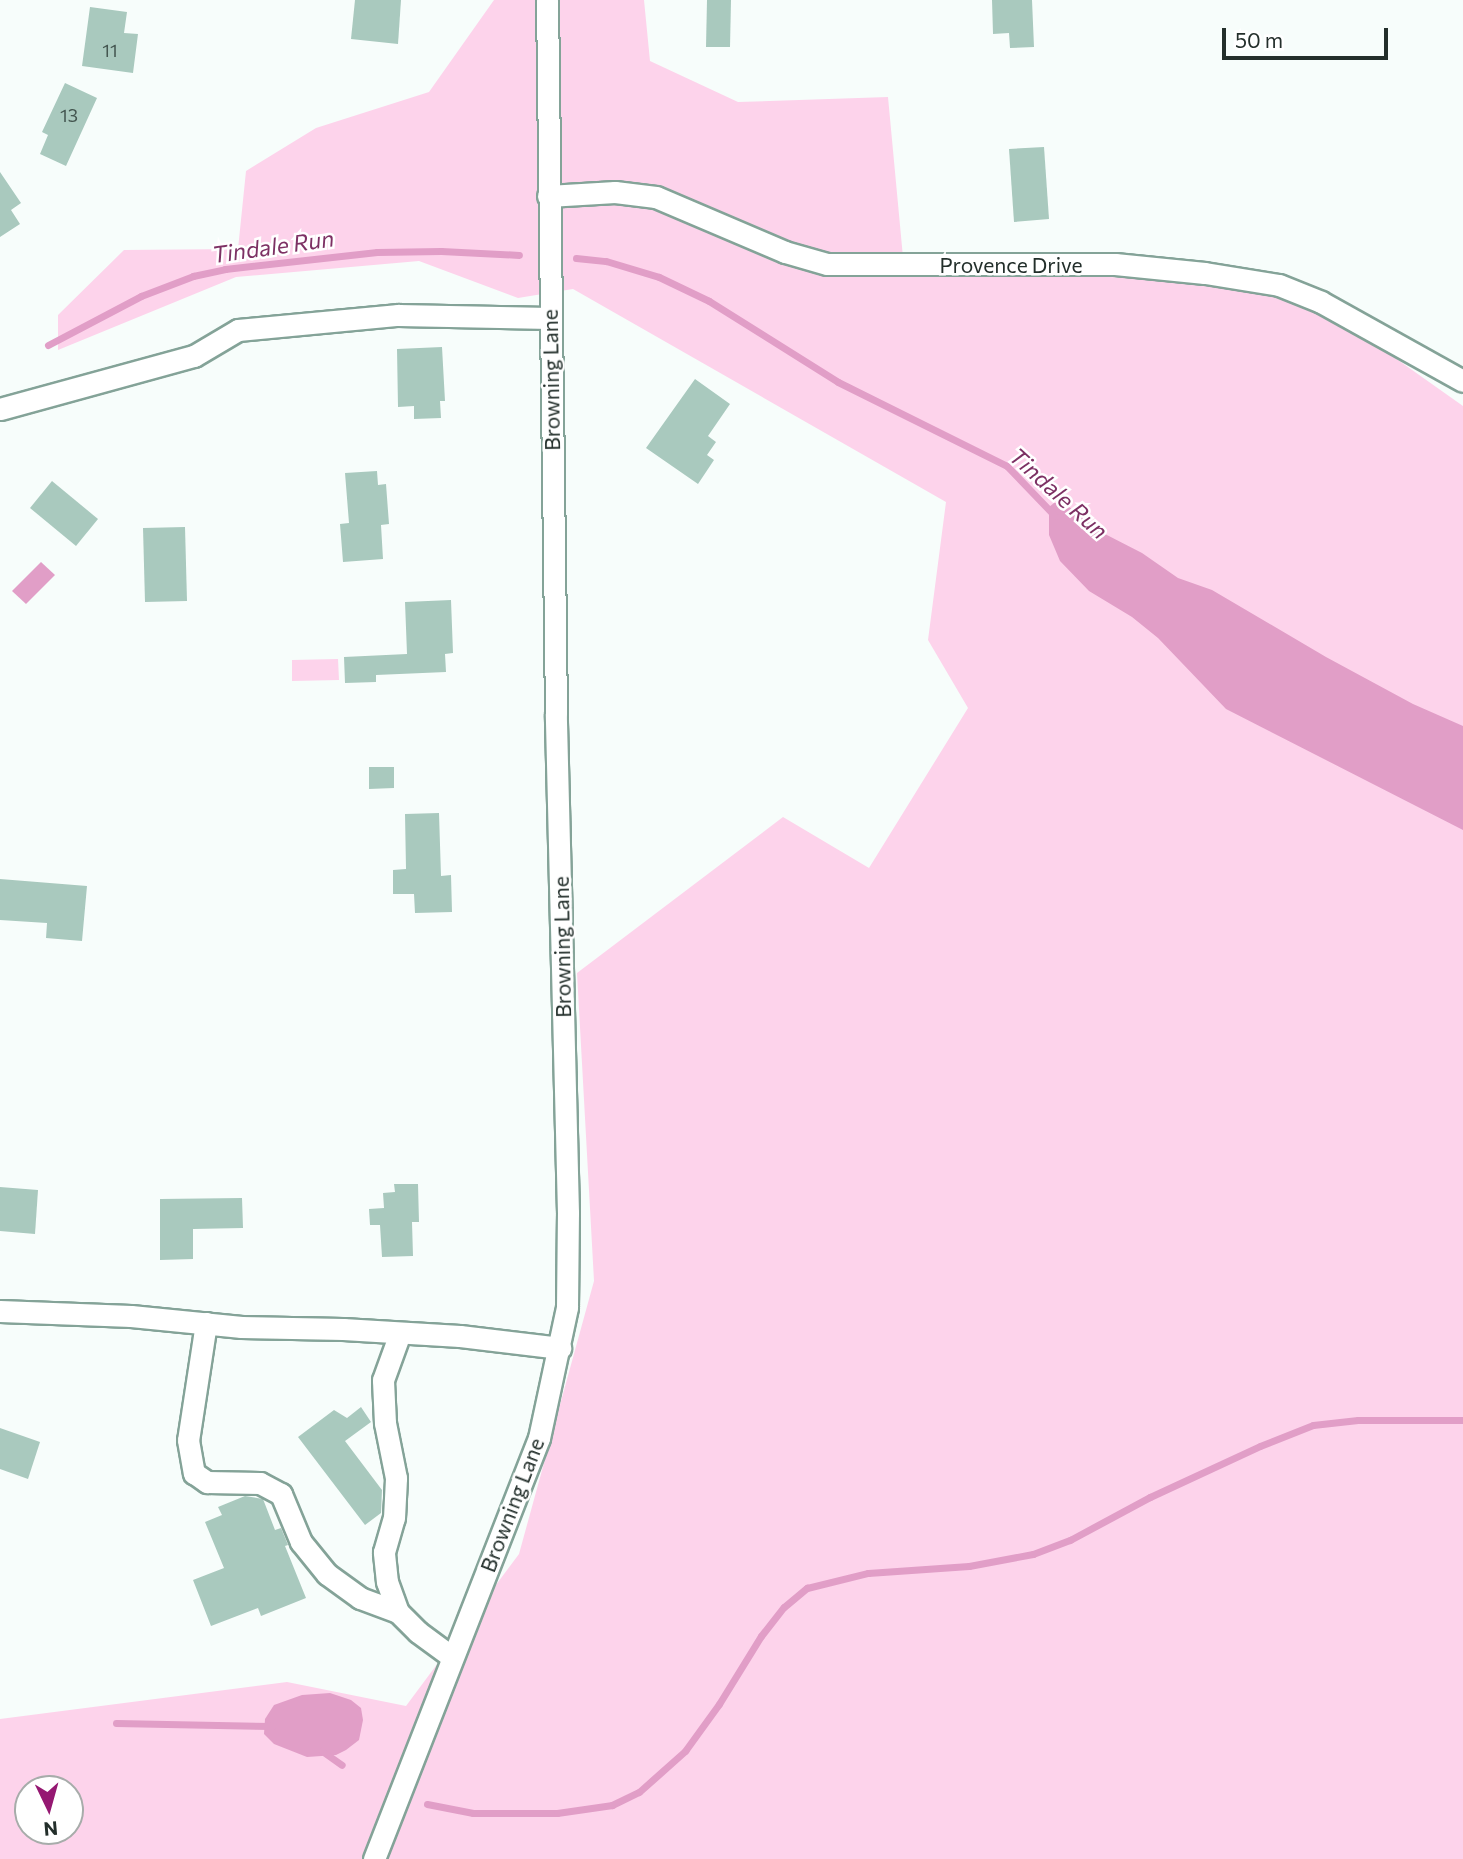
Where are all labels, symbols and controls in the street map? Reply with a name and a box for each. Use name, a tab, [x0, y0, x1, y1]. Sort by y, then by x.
scale bar	[1225, 14, 1391, 58]
text: 50 m	[1235, 27, 1283, 52]
house number: 11	[102, 39, 118, 61]
house number: 13	[60, 104, 78, 126]
water label: Tindale Run	[210, 224, 336, 268]
street label: Provence Drive	[939, 252, 1083, 278]
street label: Browning Lane	[537, 309, 565, 451]
water label: Tindale Run	[1004, 442, 1114, 544]
street label: Browning Lane	[548, 876, 576, 1018]
street label: Browning Lane	[475, 1434, 549, 1576]
north arrow	[14, 1775, 84, 1845]
text: N	[43, 1817, 59, 1842]

